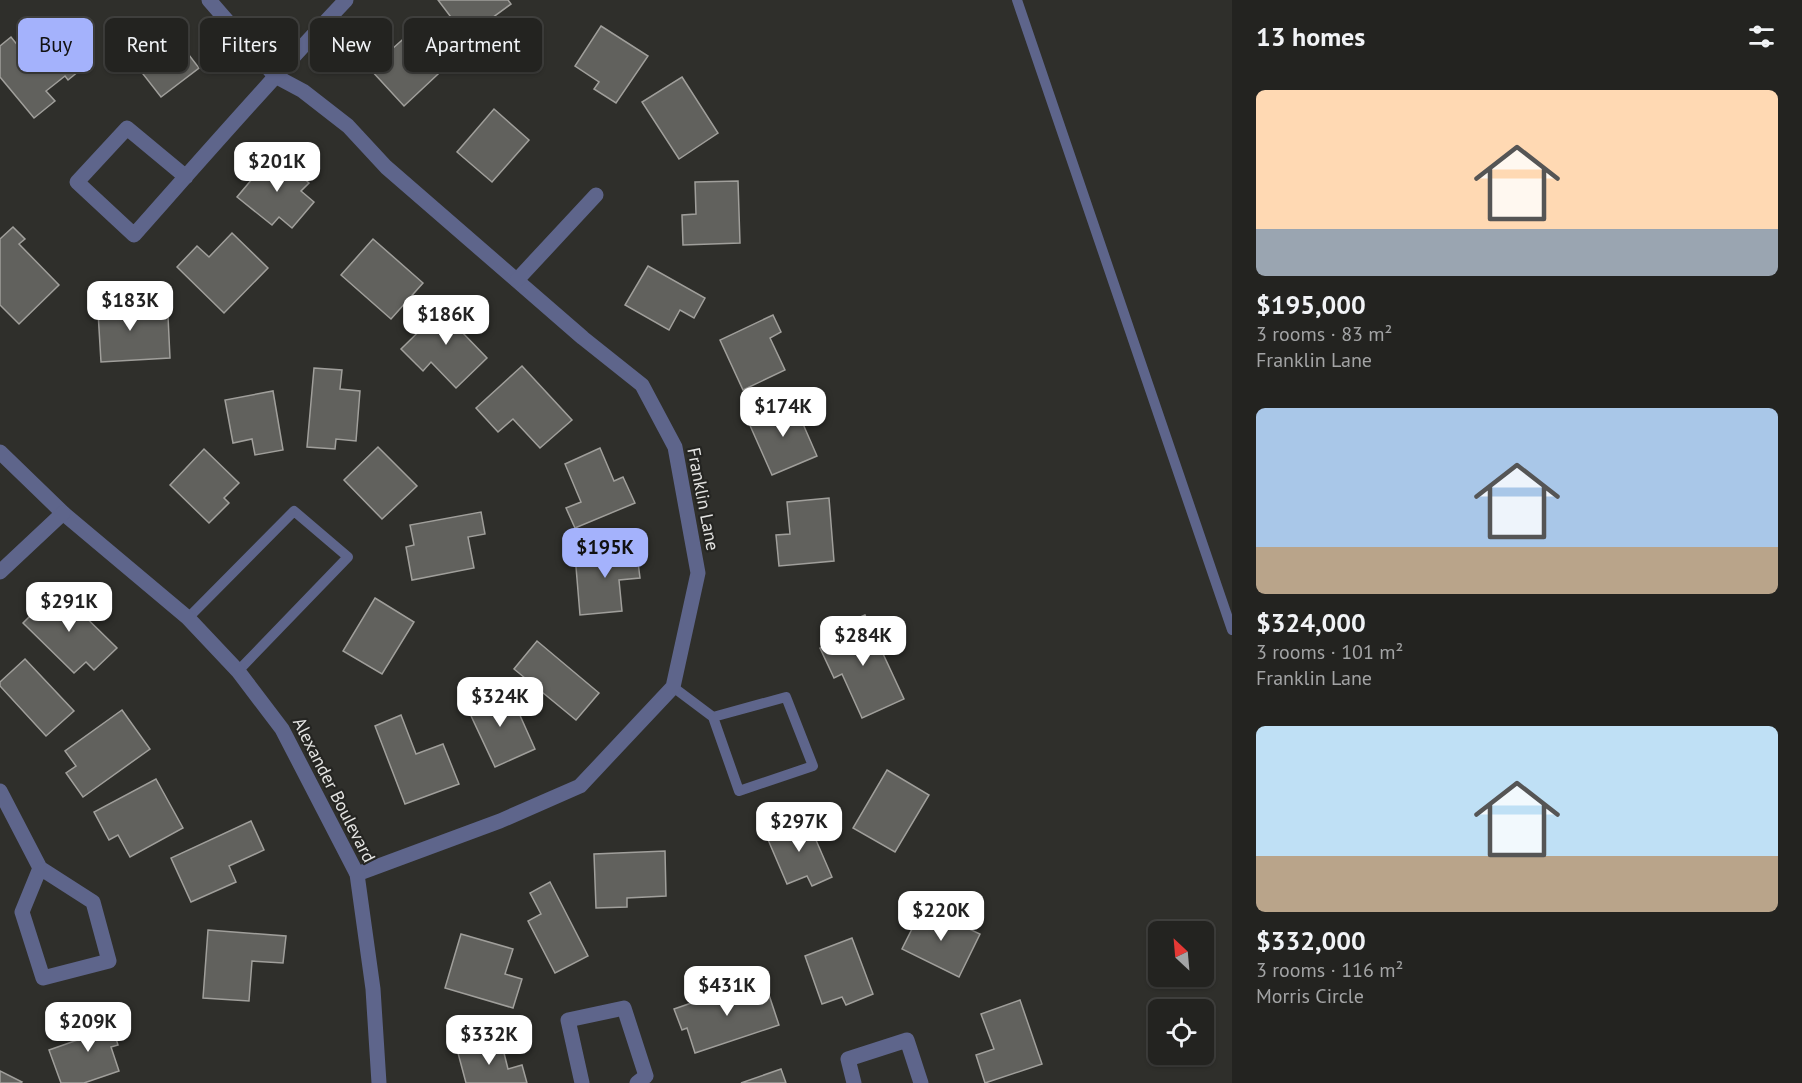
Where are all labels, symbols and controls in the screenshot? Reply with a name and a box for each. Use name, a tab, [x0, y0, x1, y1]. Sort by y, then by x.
chip: Buy	[18, 18, 93, 72]
chip: Rent	[105, 18, 188, 72]
chip: Filters	[200, 18, 298, 72]
chip: New	[310, 18, 392, 72]
chip: Apartment	[404, 18, 542, 72]
text: 13 homes	[1256, 20, 1365, 53]
icon: filters	[1745, 20, 1778, 53]
icon: home	[1463, 129, 1571, 237]
pin: $201K	[235, 142, 319, 193]
text: $201K	[248, 148, 306, 174]
pin: $183K	[88, 281, 172, 332]
text: $183K	[101, 287, 159, 313]
text: $195,000	[1256, 288, 1366, 321]
pin: $186K	[404, 295, 488, 346]
text: $186K	[417, 301, 475, 327]
text: 3 rooms · 83 m²	[1256, 321, 1392, 347]
text: Franklin Lane	[1256, 347, 1372, 373]
pin: $174K	[741, 387, 825, 438]
text: $174K	[754, 393, 812, 419]
street label: Franklin Lane	[682, 445, 725, 552]
icon: home	[1463, 447, 1571, 555]
pin: $195K	[563, 528, 647, 579]
text: $195K	[576, 534, 634, 560]
pin: $291K	[27, 582, 111, 633]
text: $291K	[40, 588, 98, 614]
text: $324,000	[1256, 606, 1366, 639]
pin: $284K	[821, 616, 905, 667]
text: $284K	[834, 622, 892, 648]
text: 3 rooms · 101 m²	[1256, 639, 1403, 665]
text: Franklin Lane	[1256, 665, 1372, 691]
pin: $324K	[458, 677, 542, 728]
text: $324K	[471, 683, 529, 709]
street label: Alexander Boulevard	[288, 713, 381, 866]
icon: home	[1463, 765, 1571, 873]
pin: $297K	[757, 802, 841, 853]
text: $297K	[770, 808, 828, 834]
pin: $220K	[899, 891, 983, 942]
text: $220K	[912, 897, 970, 923]
north arrow	[1148, 921, 1214, 987]
map controls	[1148, 921, 1214, 1065]
text: $332,000	[1256, 924, 1366, 957]
text: 3 rooms · 116 m²	[1256, 957, 1403, 983]
pin: $431K	[685, 966, 769, 1017]
text: $431K	[698, 972, 756, 998]
text: Morris Circle	[1256, 983, 1364, 1009]
button: locate	[1148, 999, 1214, 1065]
pin: $209K	[46, 1002, 130, 1053]
text: $209K	[59, 1008, 117, 1034]
pin: $332K	[447, 1015, 531, 1066]
text: $332K	[460, 1021, 518, 1047]

